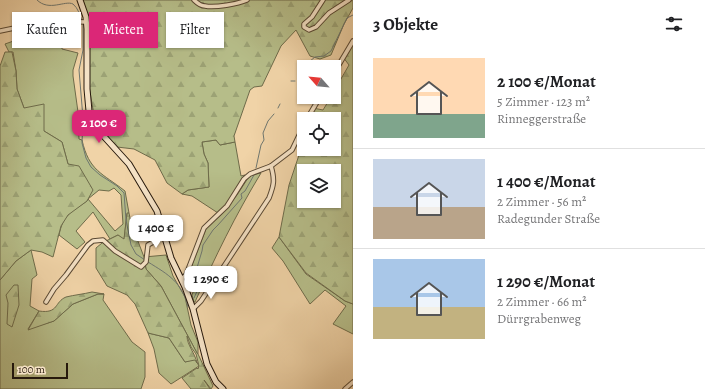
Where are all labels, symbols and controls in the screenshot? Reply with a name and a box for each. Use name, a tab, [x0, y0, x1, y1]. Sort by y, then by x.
chip: Kaufen	[12, 12, 81, 48]
chip: Mieten	[89, 12, 158, 48]
chip: Filter	[166, 12, 224, 48]
text: 3 Objekte	[373, 13, 438, 36]
icon: filters	[663, 13, 685, 35]
north arrow	[297, 60, 341, 104]
map controls	[297, 60, 341, 208]
text: 2 100 €/Monat	[497, 70, 596, 93]
icon: home	[405, 74, 453, 122]
text: 5 Zimmer · 123 m²	[497, 93, 590, 110]
pin: 2 100 €	[62, 110, 136, 144]
text: Rinneggerstraße	[497, 110, 586, 127]
button: locate	[297, 112, 341, 156]
text: 2 100 €	[81, 114, 117, 131]
button: layers	[297, 164, 341, 208]
text: 1 400 €/Monat	[497, 170, 596, 193]
icon: home	[405, 175, 453, 223]
text: 2 Zimmer · 56 m²	[497, 193, 586, 210]
text: Radegunder Straße	[497, 210, 600, 227]
pin: 1 400 €	[119, 215, 193, 249]
text: 1 400 €	[138, 219, 174, 236]
pin: 1 290 €	[174, 266, 248, 300]
text: 1 290 €	[193, 270, 229, 287]
text: 1 290 €/Monat	[497, 270, 595, 293]
icon: home	[405, 275, 453, 323]
text: 2 Zimmer · 66 m²	[497, 293, 587, 310]
text: Dürrgrabenweg	[497, 310, 581, 327]
scale bar	[12, 361, 68, 380]
text: 100 m	[18, 362, 45, 377]

